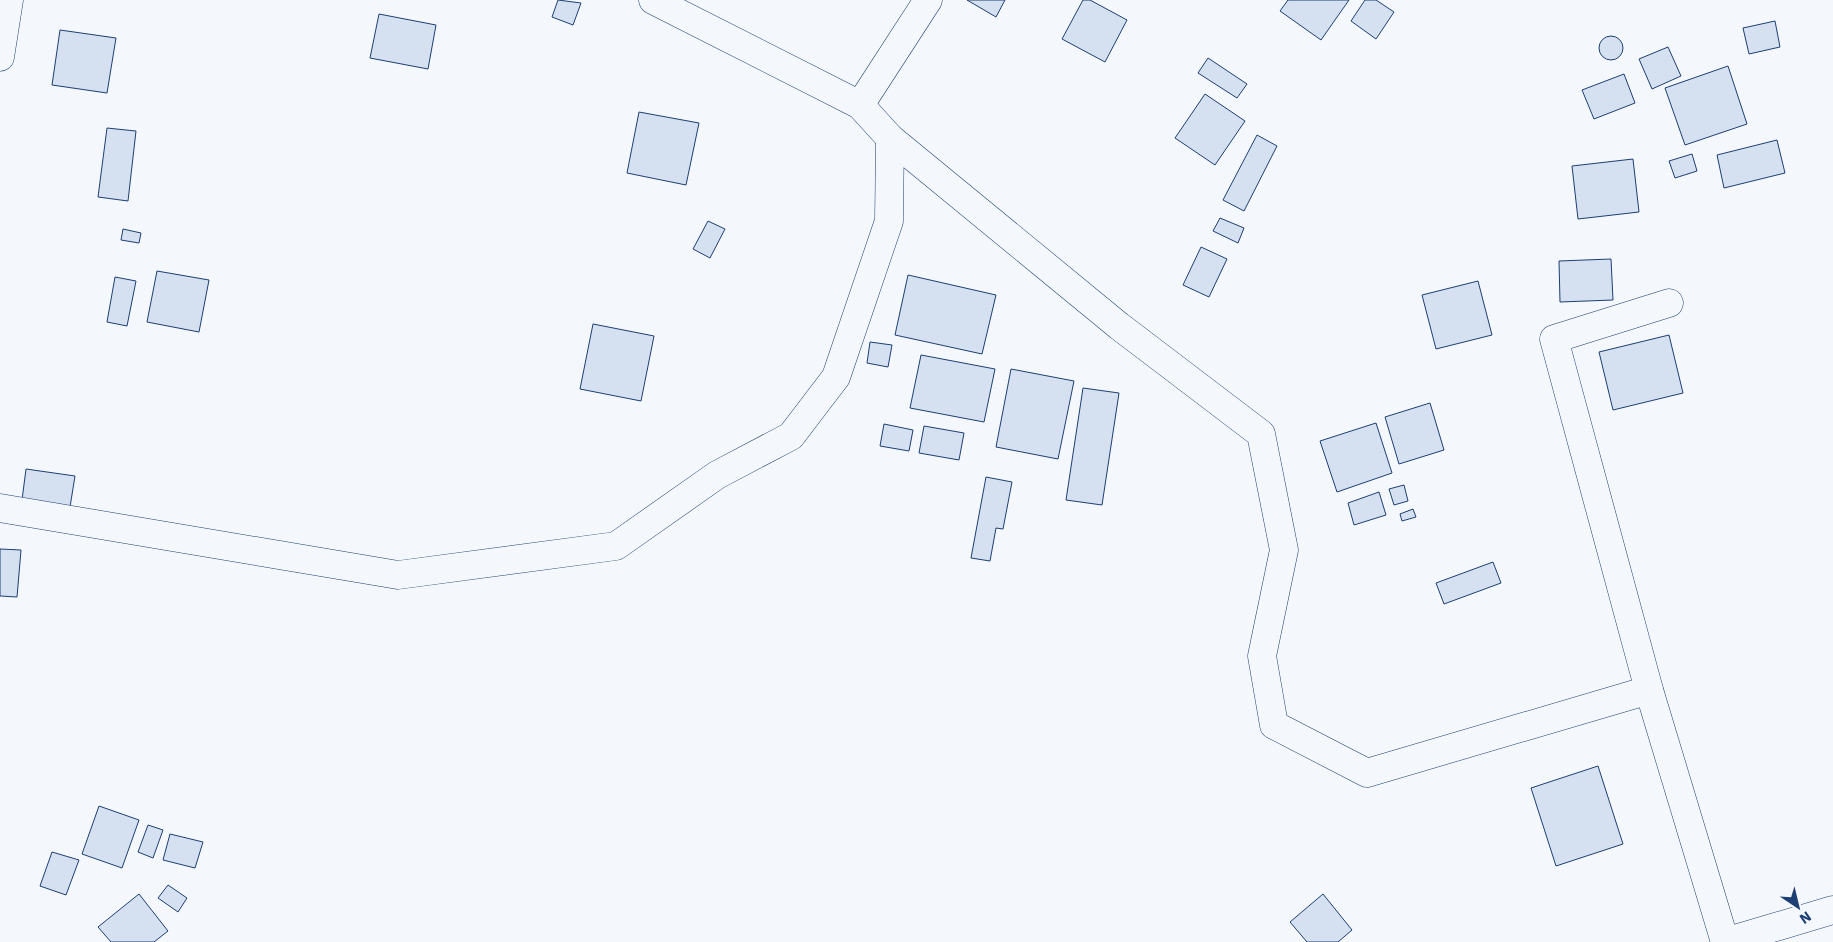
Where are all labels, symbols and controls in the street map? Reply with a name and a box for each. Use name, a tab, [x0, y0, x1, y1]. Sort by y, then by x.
north arrow	[1773, 882, 1823, 932]
text: N	[1796, 907, 1815, 928]

